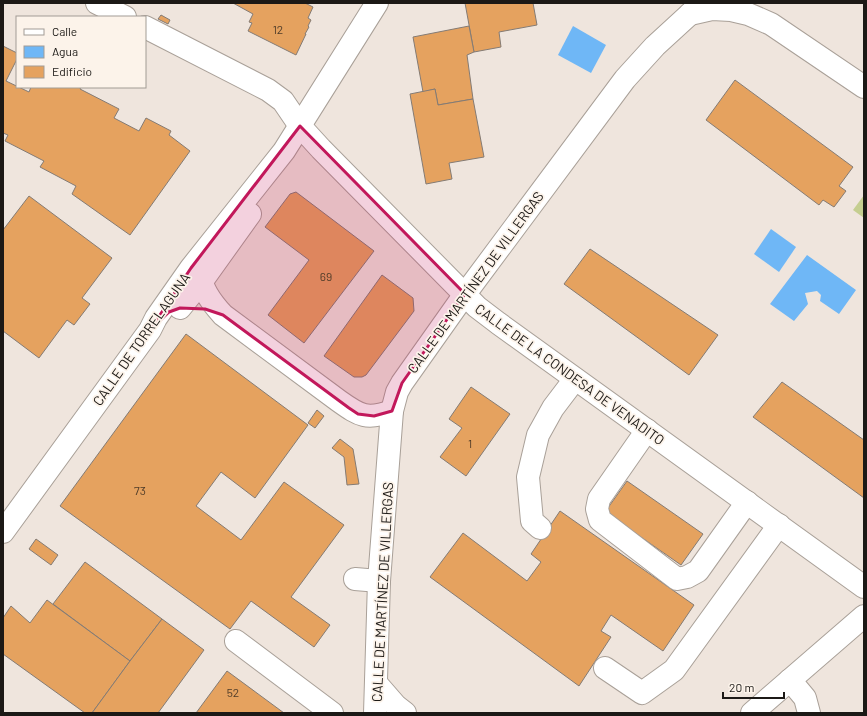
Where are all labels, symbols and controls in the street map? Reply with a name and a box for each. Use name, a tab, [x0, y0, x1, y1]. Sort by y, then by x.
legend	[16, 16, 146, 88]
house number: 12	[273, 22, 283, 36]
text: Calle	[52, 24, 77, 38]
text: Agua	[52, 44, 78, 58]
text: Edificio	[52, 64, 92, 78]
street label: CALLE DE MARTÍNEZ DE VILLERGAS	[403, 188, 547, 376]
street label: CALLE DE TORRELAGUNA	[89, 269, 194, 409]
house number: 69	[320, 269, 332, 283]
street label: CALLE DE LA CONDESA DE VENADITO	[472, 300, 668, 448]
house number: 1	[468, 436, 472, 450]
street label: CALLE DE MARTÍNEZ DE VILLERGAS	[368, 481, 396, 703]
house number: 73	[134, 483, 146, 497]
scale bar	[723, 674, 784, 700]
text: 20 m	[729, 680, 755, 694]
house number: 52	[227, 685, 239, 699]

